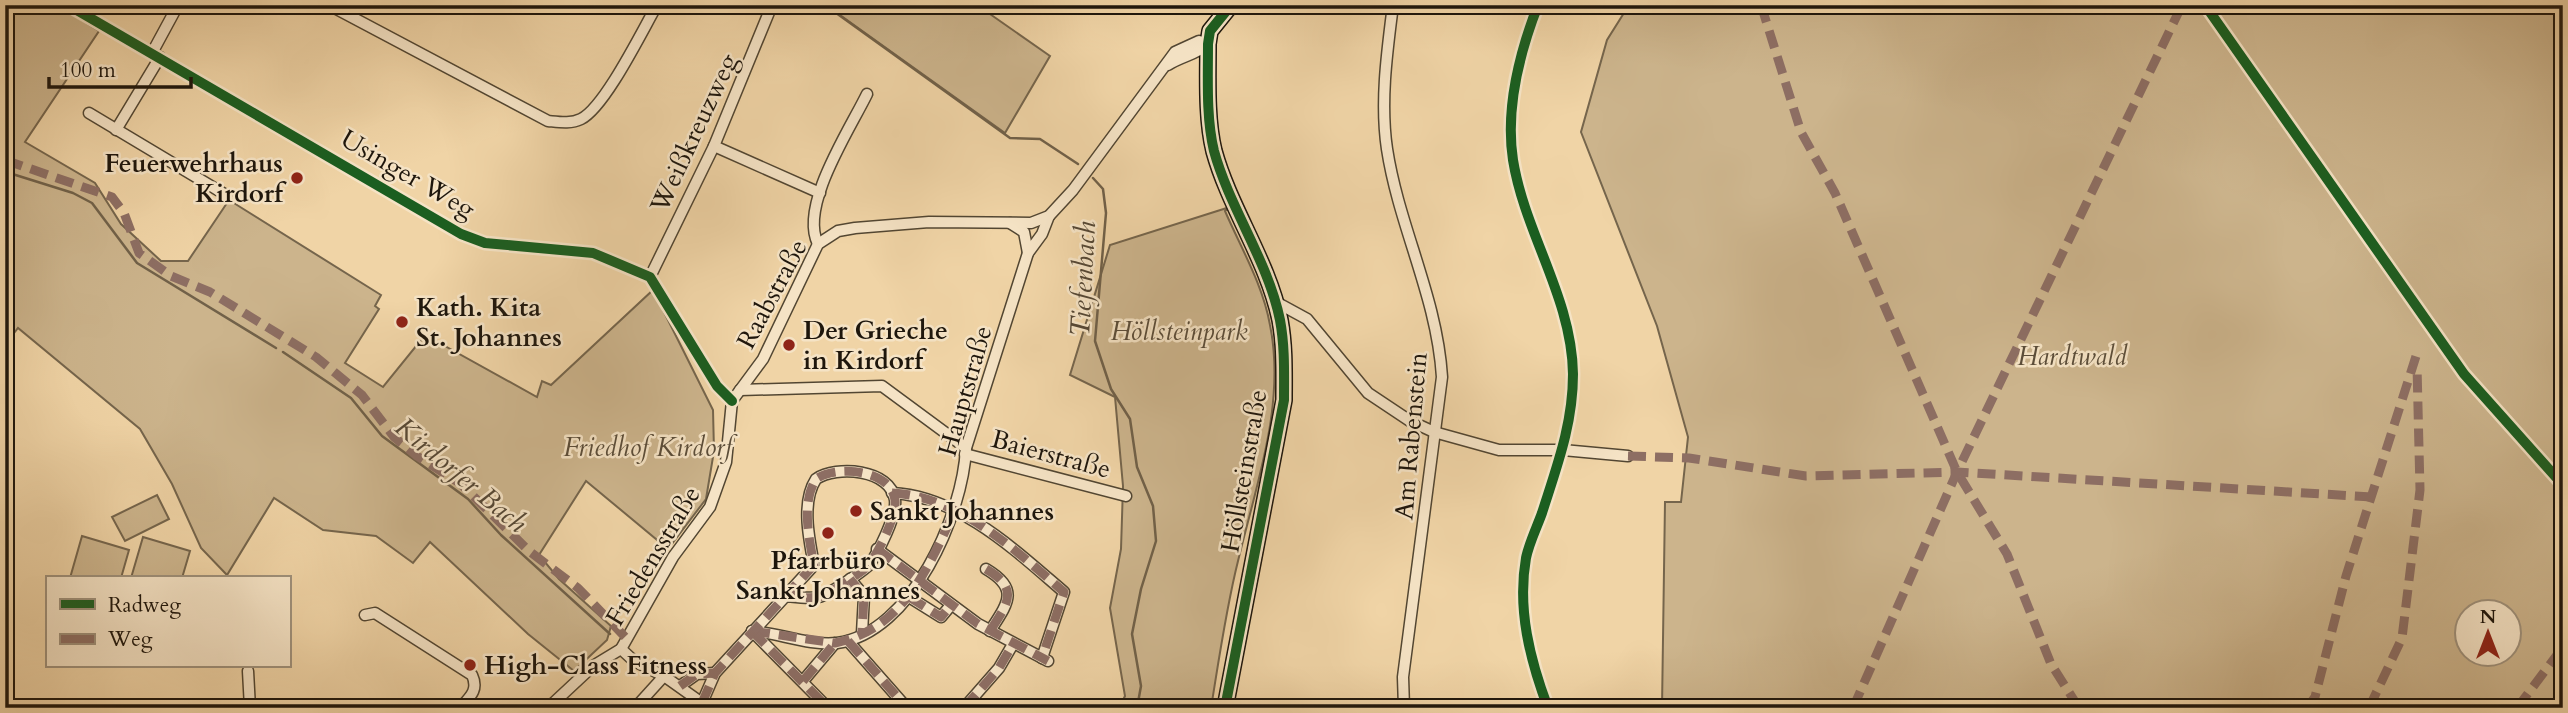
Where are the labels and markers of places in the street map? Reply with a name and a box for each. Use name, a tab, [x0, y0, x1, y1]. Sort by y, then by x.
place label: Feuerwehrhaus Kirdorf	[104, 146, 287, 211]
marker: Feuerwehrhaus Kirdorf	[289, 170, 305, 186]
place label: Kath. Kita St. Johannes	[416, 290, 562, 355]
place label: Der Grieche in Kirdorf	[803, 313, 948, 378]
marker: Kath. Kita St. Johannes	[394, 314, 410, 330]
marker: Der Grieche in Kirdorf	[781, 337, 797, 353]
place label: Sankt Johannes	[870, 494, 1054, 529]
marker: Sankt Johannes	[848, 503, 864, 519]
marker: Pfarrbüro Sankt Johannes	[820, 525, 836, 541]
place label: Pfarrbüro Sankt Johannes	[736, 543, 920, 608]
place label: High-Class Fitness	[484, 648, 707, 683]
marker: High-Class Fitness	[462, 657, 478, 673]

